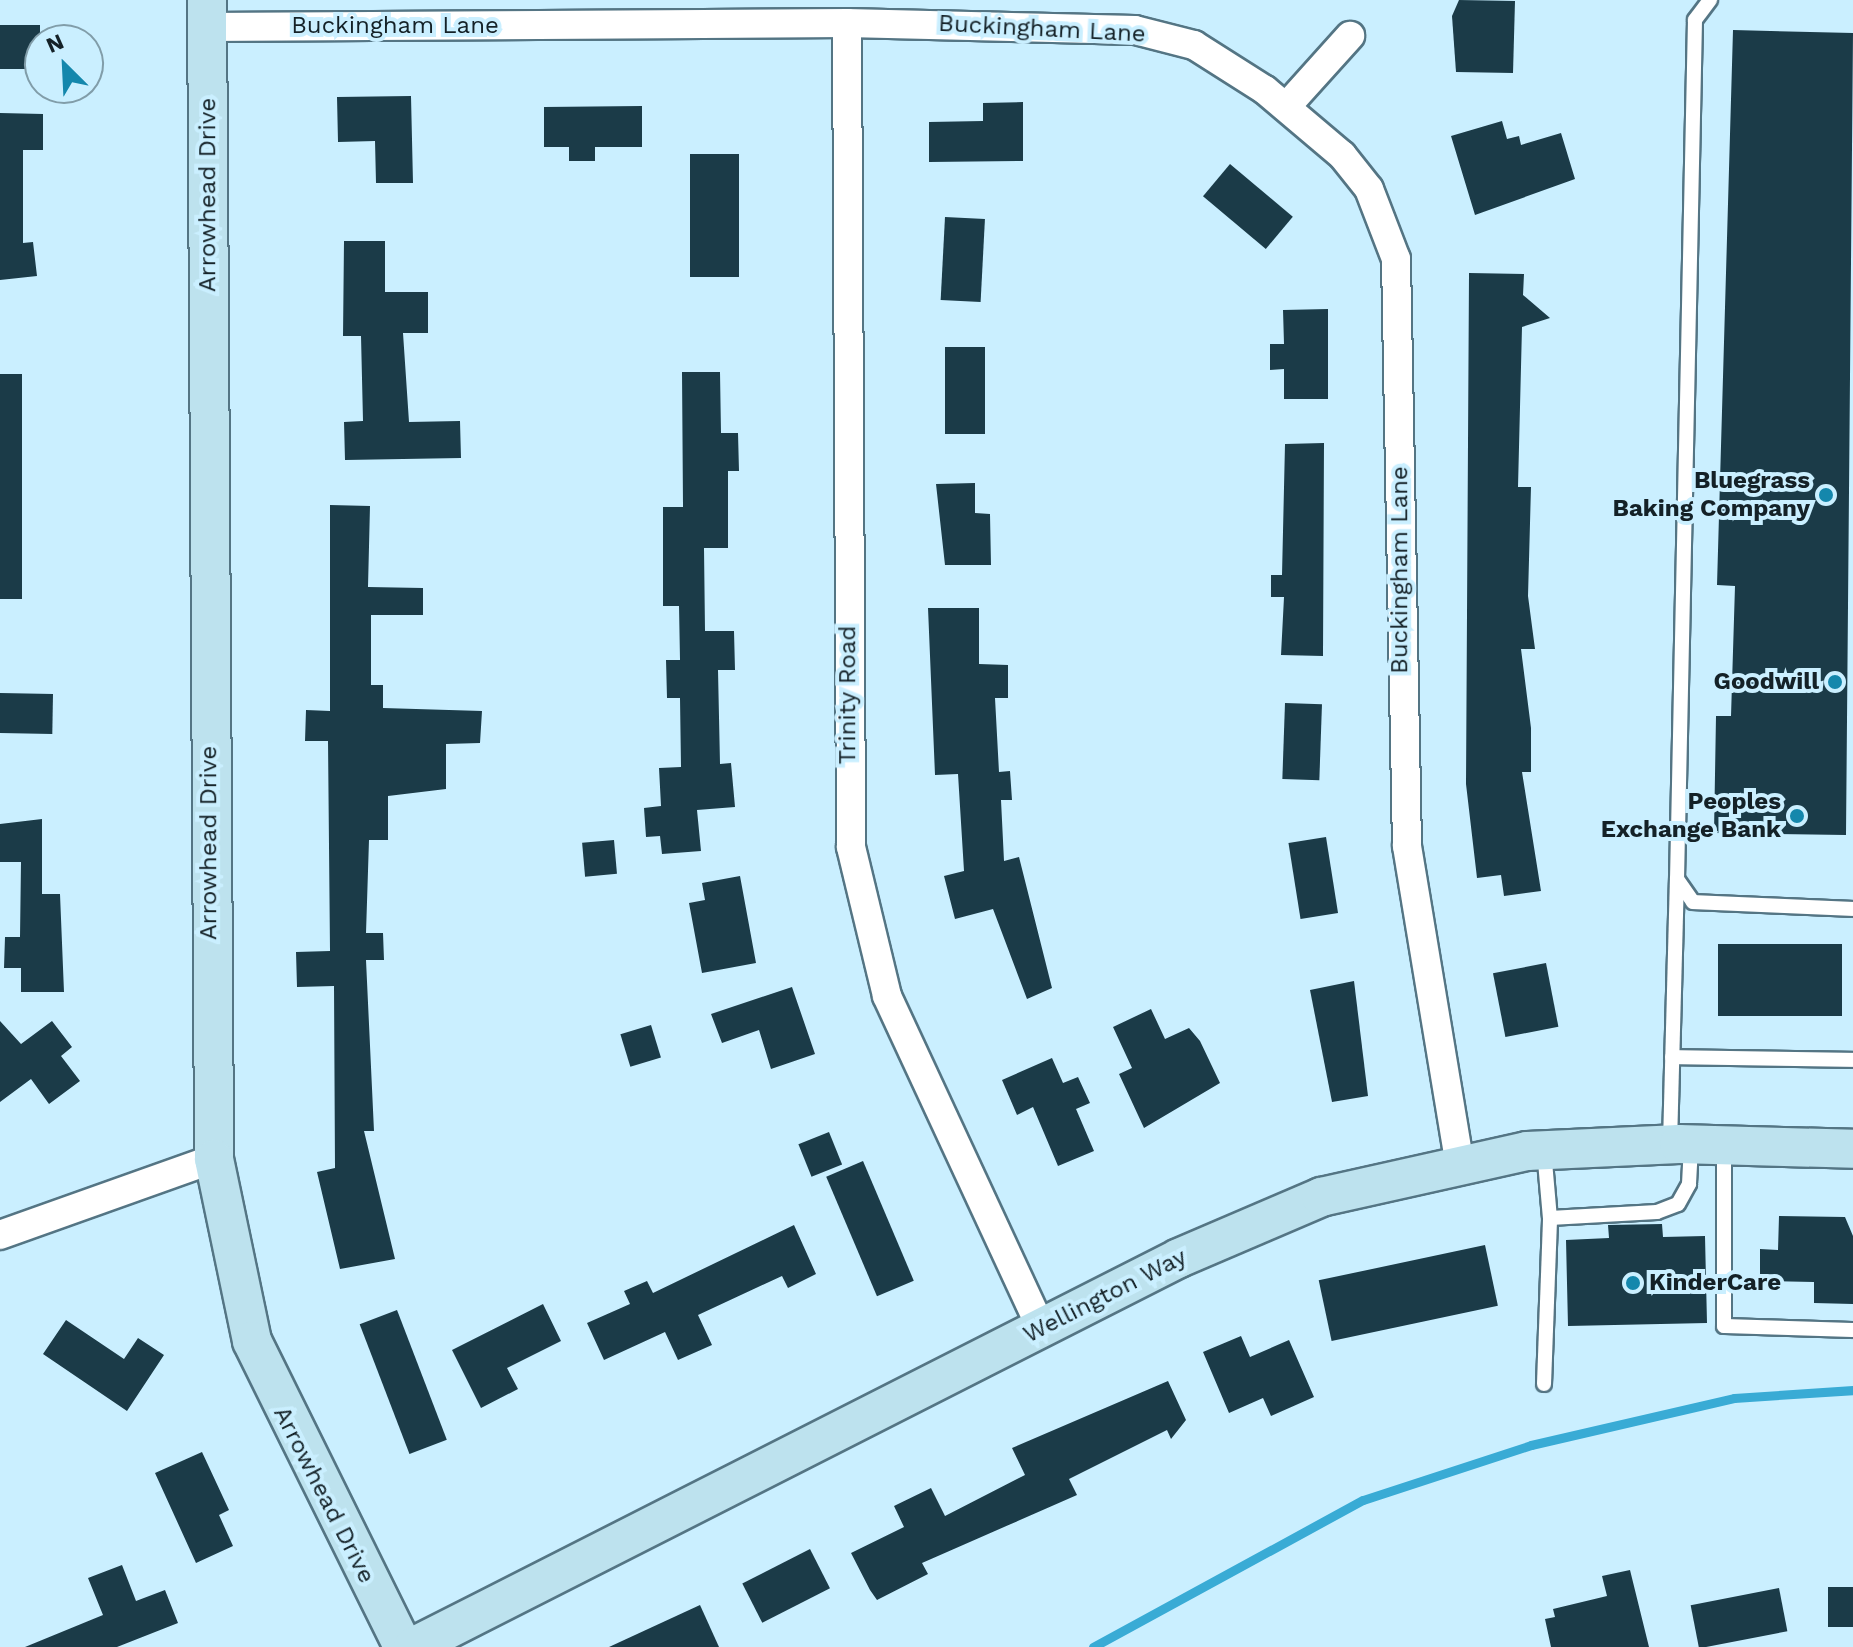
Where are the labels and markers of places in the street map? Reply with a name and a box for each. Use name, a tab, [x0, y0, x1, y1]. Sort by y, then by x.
place label: Bluegrass Baking Company	[1613, 467, 1810, 523]
marker: Bluegrass Baking Company	[1817, 486, 1835, 504]
place label: Goodwill	[1714, 668, 1819, 696]
marker: Goodwill	[1826, 673, 1844, 691]
place label: Peoples Exchange Bank	[1601, 788, 1781, 844]
marker: Peoples Exchange Bank	[1788, 807, 1806, 825]
place label: KinderCare	[1649, 1269, 1781, 1297]
marker: KinderCare	[1624, 1274, 1642, 1292]

